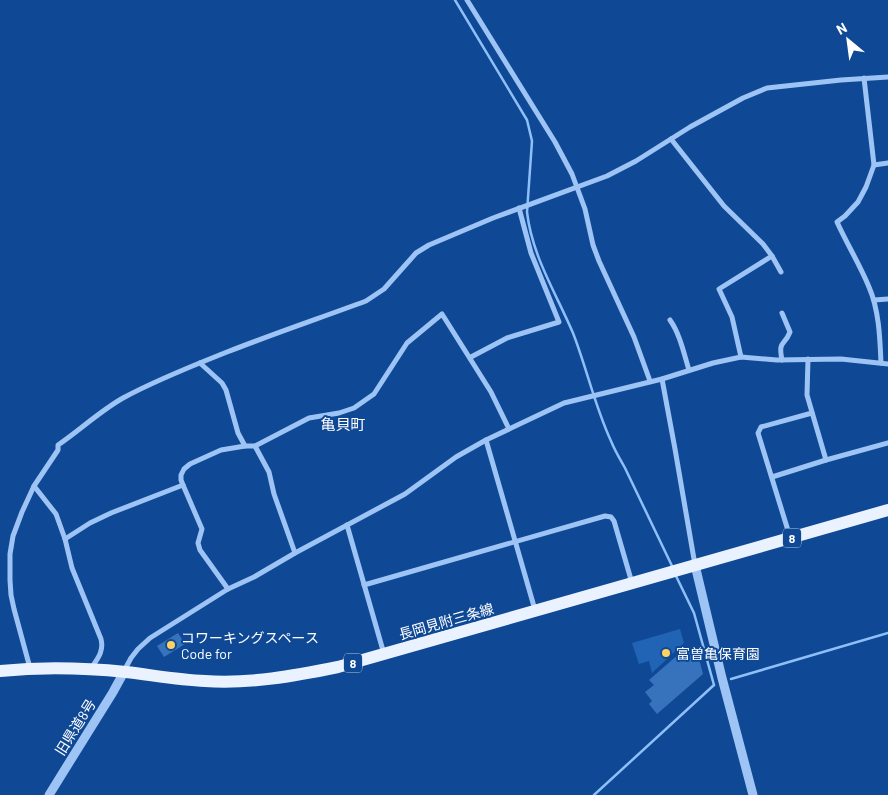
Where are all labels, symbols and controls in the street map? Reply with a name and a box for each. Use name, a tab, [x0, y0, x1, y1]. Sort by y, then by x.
north arrow	[823, 15, 873, 65]
text: N	[833, 19, 850, 38]
district label: 亀貝町	[320, 415, 366, 433]
road number: 8	[783, 528, 801, 548]
street label: 長岡見附三条線	[397, 599, 495, 643]
place label: コワーキングスペース Code for	[181, 629, 319, 662]
marker: コワーキングスペース Code for	[165, 639, 177, 651]
place label: 富曽亀保育園	[676, 645, 760, 662]
marker: 富曽亀保育園	[660, 647, 672, 659]
road number: 8	[344, 654, 362, 672]
street label: 旧県道8号	[51, 696, 99, 758]

